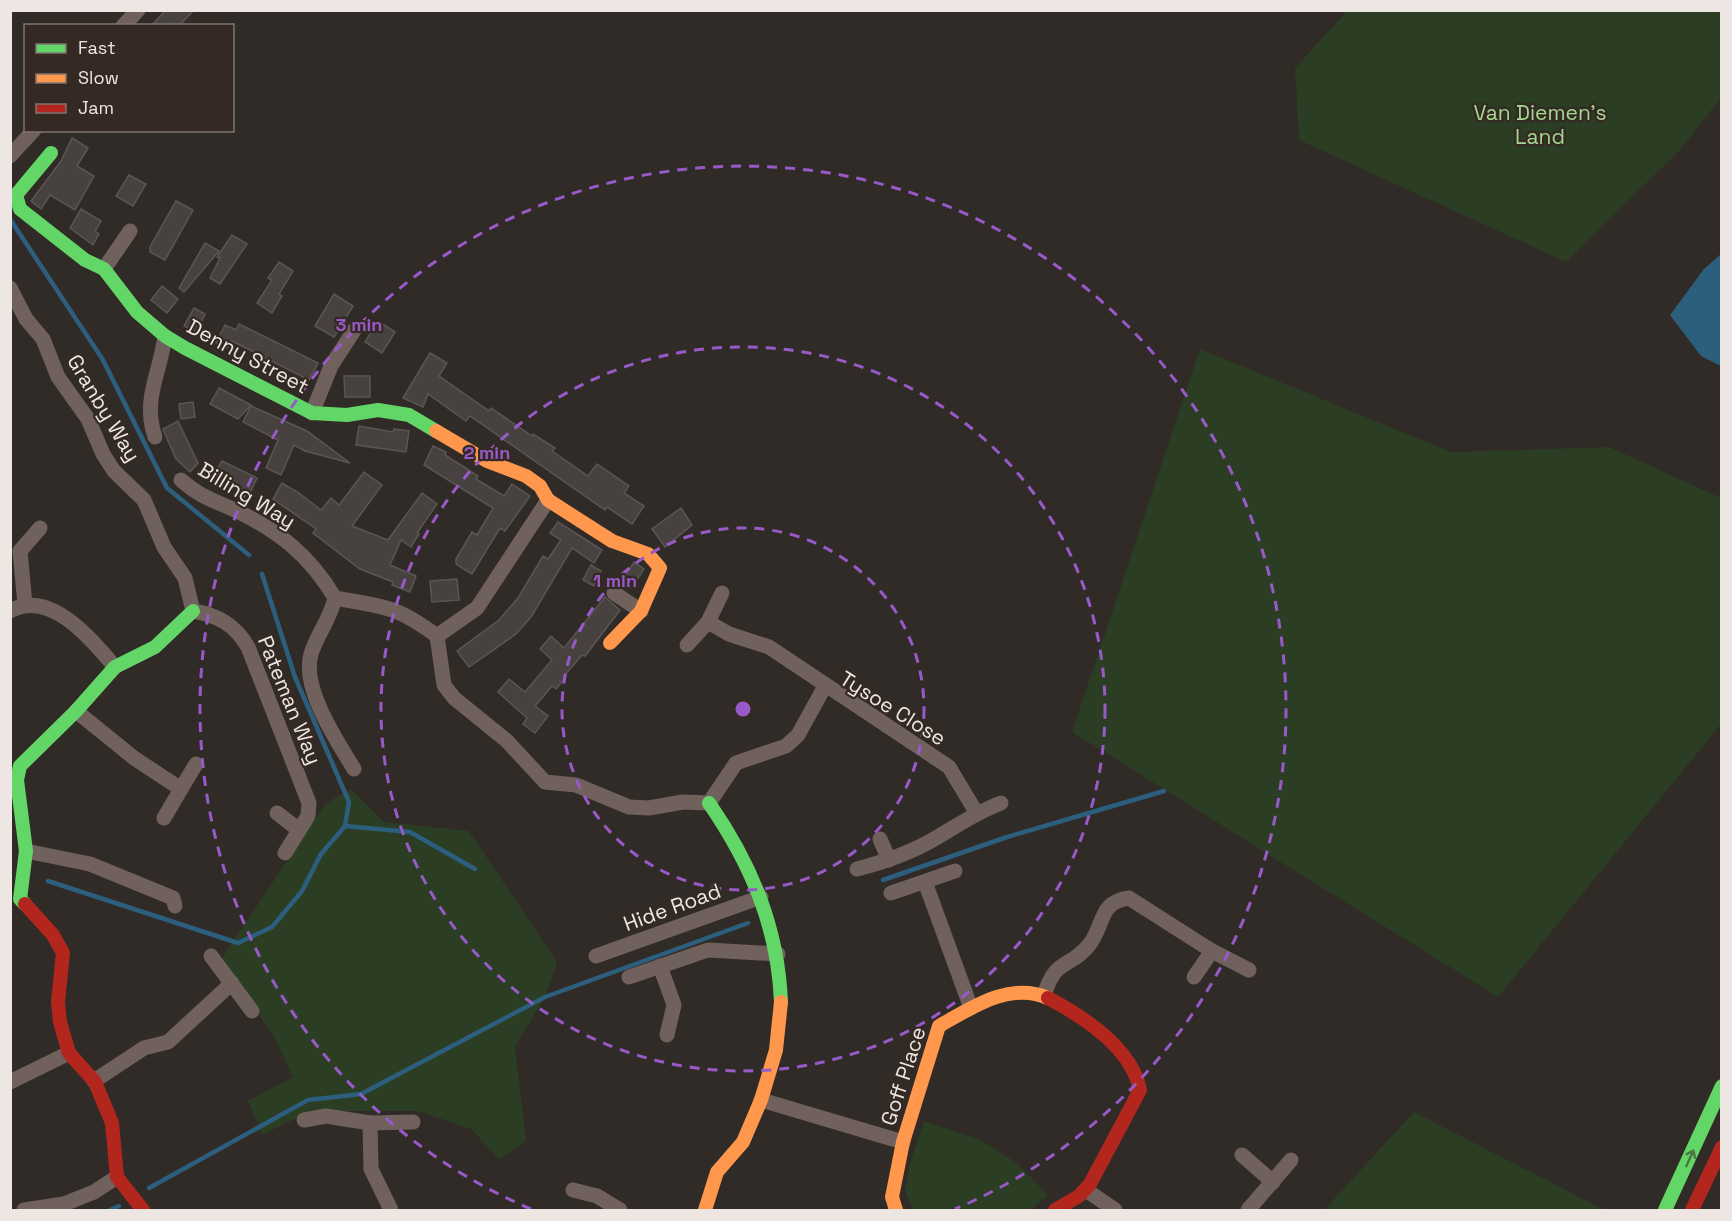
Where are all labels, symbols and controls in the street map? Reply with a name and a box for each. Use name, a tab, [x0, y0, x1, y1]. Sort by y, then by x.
legend	[24, 24, 234, 132]
text: Fast	[78, 36, 115, 59]
text: Slow	[78, 66, 119, 89]
text: Jam	[78, 96, 114, 119]
park label: Van Diemen's Land	[1473, 99, 1607, 150]
street label: Denny Street	[182, 313, 314, 399]
text: 3 min	[336, 313, 382, 336]
street label: Granby Way	[61, 349, 147, 467]
text: 2 min	[464, 441, 510, 464]
street label: Billing Way	[193, 455, 301, 535]
text: 1 min	[593, 569, 637, 592]
street label: Pateman Way	[252, 632, 328, 768]
street label: Tysoe Close	[835, 665, 951, 751]
centre of rings	[733, 699, 753, 719]
street label: Hide Road	[620, 877, 724, 937]
street label: Goff Place	[874, 1023, 932, 1129]
one-way arrow	[1685, 1149, 1696, 1167]

